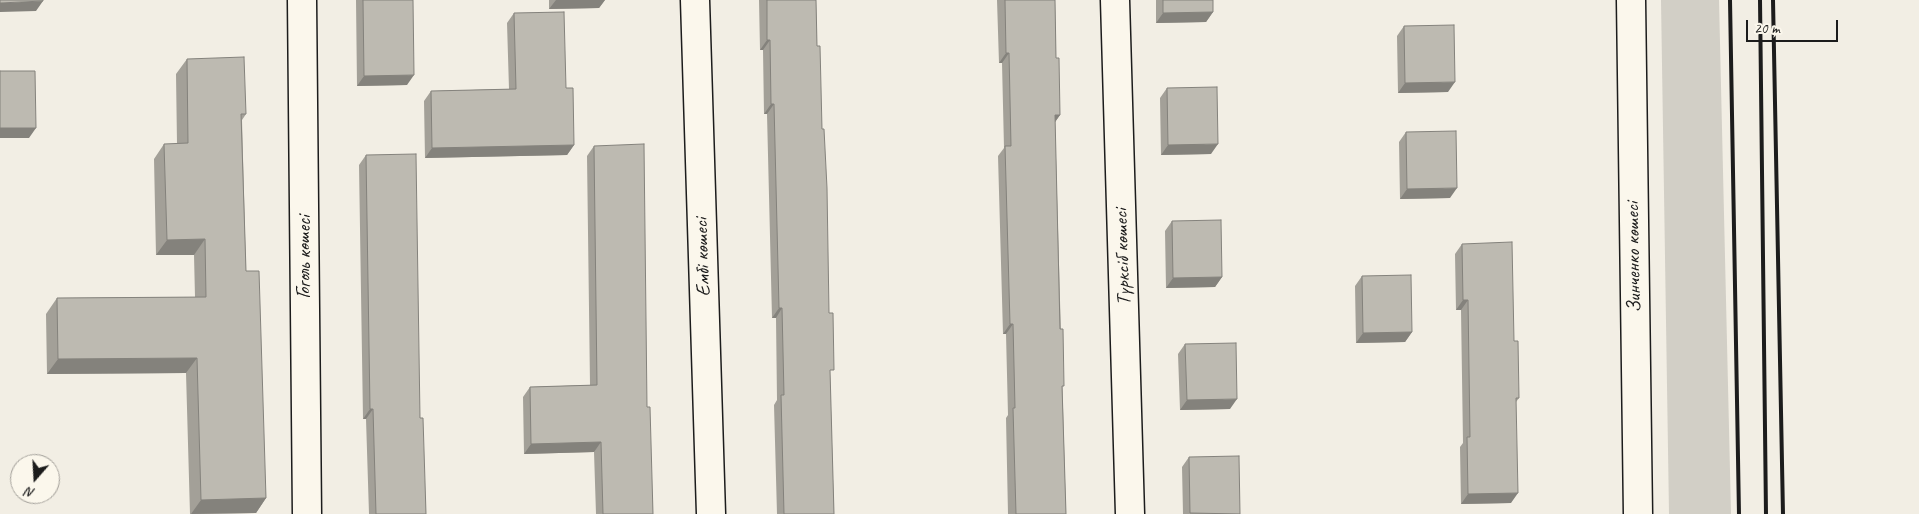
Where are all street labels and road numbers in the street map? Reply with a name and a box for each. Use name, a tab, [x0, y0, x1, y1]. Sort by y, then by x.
street label: Зинченко көшесі	[1621, 201, 1647, 313]
street label: Түрксіб көшесі	[1109, 208, 1137, 306]
street label: Гоголь көшесі	[293, 215, 317, 299]
street label: Ембі көшесі	[690, 217, 716, 297]

